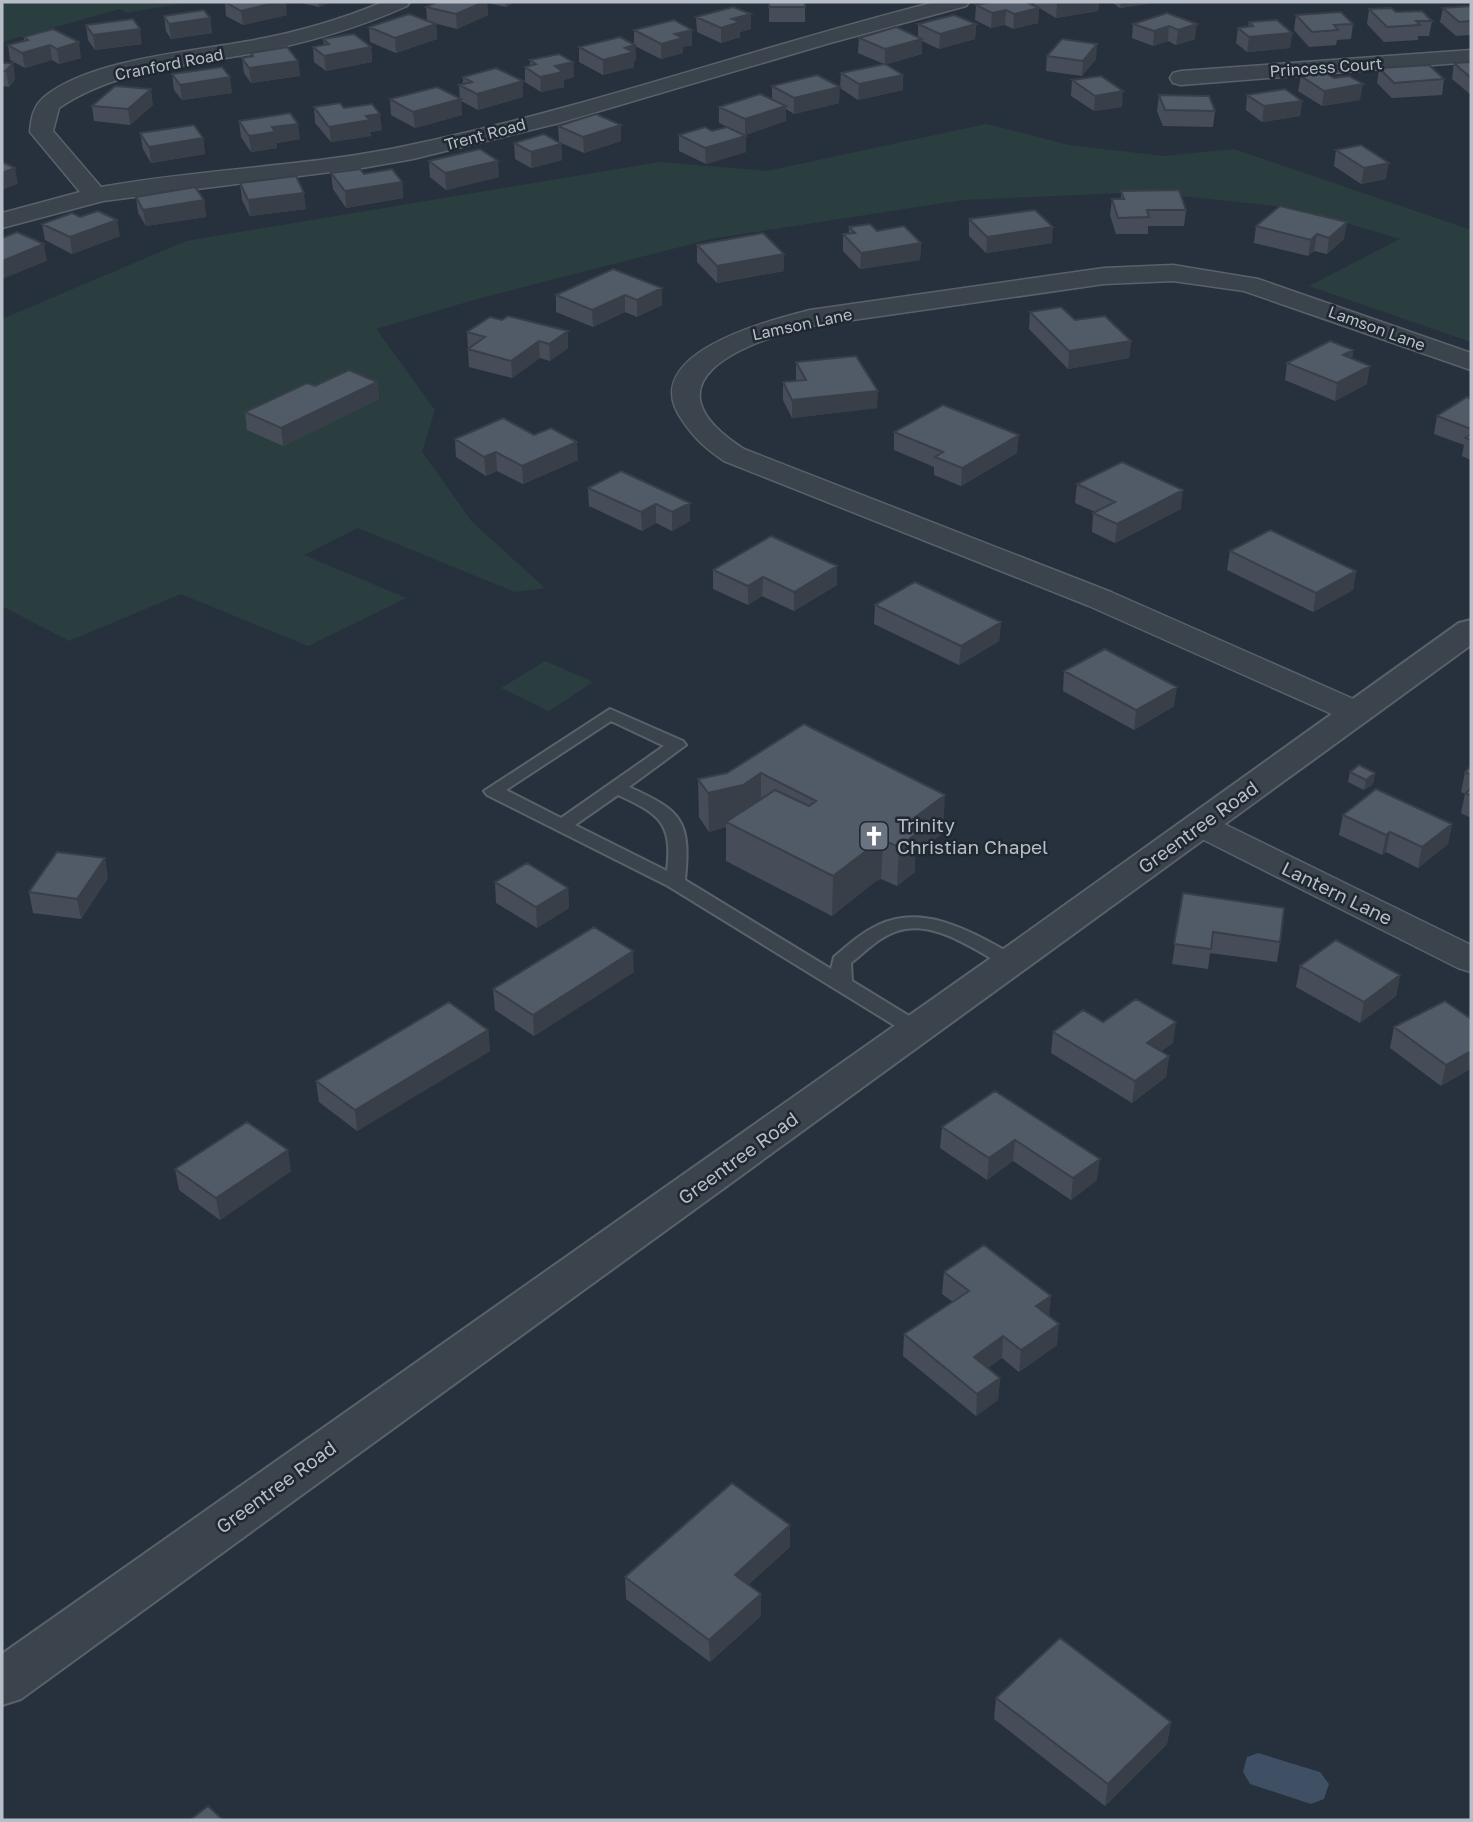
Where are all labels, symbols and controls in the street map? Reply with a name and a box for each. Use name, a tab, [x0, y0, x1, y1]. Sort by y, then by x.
street label: Cranford Road	[113, 44, 225, 84]
street label: Princess Court	[1269, 53, 1383, 81]
street label: Trent Road	[442, 114, 528, 154]
street label: Lamson Lane	[1326, 301, 1428, 355]
street label: Lamson Lane	[750, 304, 854, 344]
street label: Greentree Road	[1133, 775, 1262, 878]
place label: Trinity Christian Chapel	[897, 813, 1048, 858]
church icon: Trinity Christian Chapel	[857, 819, 891, 853]
street label: Lantern Lane	[1278, 856, 1396, 929]
street label: Greentree Road	[673, 1106, 802, 1209]
street label: Greentree Road	[211, 1435, 340, 1538]

